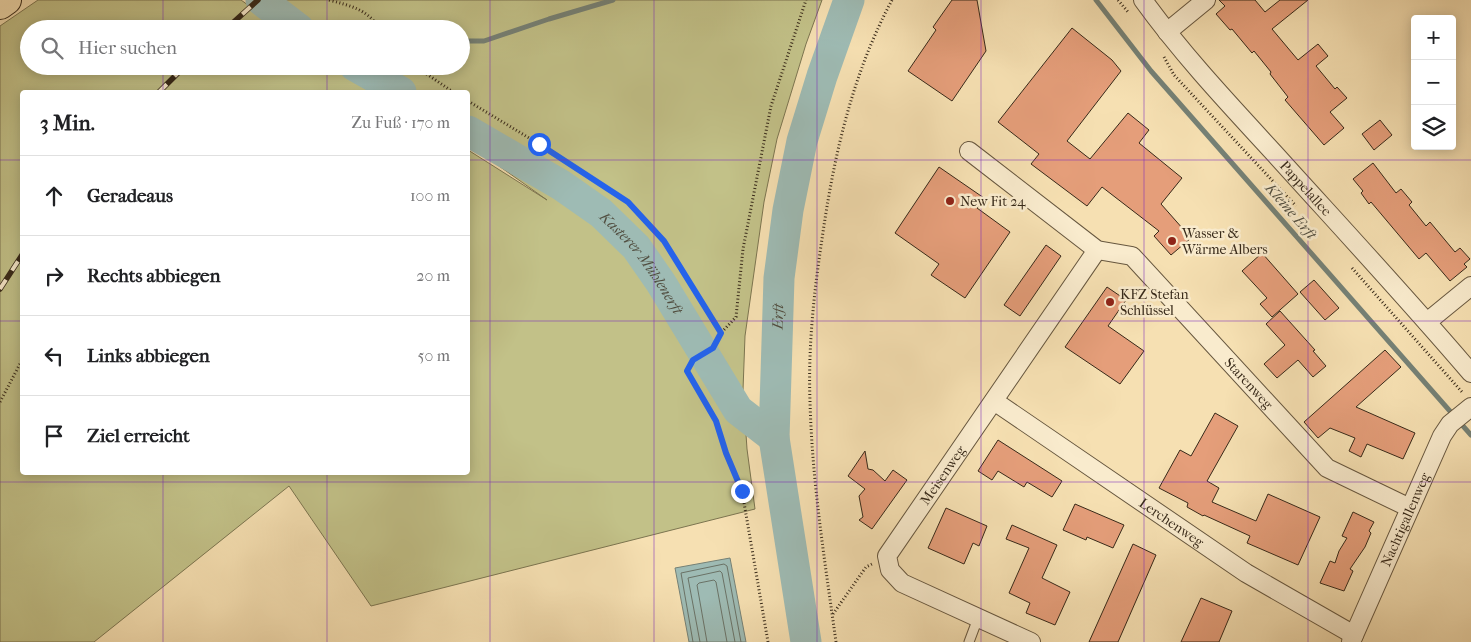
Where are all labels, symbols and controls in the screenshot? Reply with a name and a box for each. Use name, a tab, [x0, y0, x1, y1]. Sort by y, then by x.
map controls	[1411, 15, 1456, 150]
button: +	[1411, 15, 1456, 60]
search box	[20, 20, 470, 75]
icon: search	[38, 34, 66, 62]
text: Hier suchen	[78, 37, 177, 59]
button: −	[1411, 60, 1456, 105]
button: layers	[1411, 105, 1456, 150]
text: 3 Min.	[40, 111, 95, 135]
text: Zu Fuß · 170 m	[351, 113, 450, 132]
route start	[528, 133, 551, 156]
street label: Pappelallee	[1276, 157, 1335, 220]
water label: Kleine Erft	[1261, 178, 1321, 244]
icon: ahead	[40, 182, 68, 210]
text: Geradeaus	[87, 185, 173, 207]
text: 100 m	[410, 186, 450, 205]
place label: New Fit 24	[960, 193, 1026, 210]
marker: New Fit 24	[944, 195, 956, 207]
water label: Kasterer Mühlenerft	[595, 207, 688, 319]
place label: Wasser & Wärme Albers	[1181, 225, 1268, 258]
marker: Wasser & Wärme Albers	[1166, 235, 1178, 247]
icon: right	[40, 262, 68, 290]
text: Rechts abbiegen	[87, 265, 221, 287]
text: 20 m	[416, 266, 450, 285]
place label: KFZ Stefan Schlüssel	[1120, 286, 1189, 319]
marker: KFZ Stefan Schlüssel	[1104, 296, 1116, 308]
water label: Erft	[768, 302, 787, 331]
icon: left	[40, 342, 68, 370]
text: Links abbiegen	[87, 345, 210, 367]
text: 50 m	[418, 346, 450, 365]
street label: Starenweg	[1221, 354, 1277, 413]
icon: arrive	[40, 422, 68, 450]
text: Ziel erreicht	[87, 425, 190, 447]
street label: Meisenweg	[917, 442, 970, 508]
street label: Nachtigallenweg	[1377, 470, 1434, 569]
route end	[731, 480, 754, 503]
street label: Lerchenweg	[1136, 495, 1207, 551]

